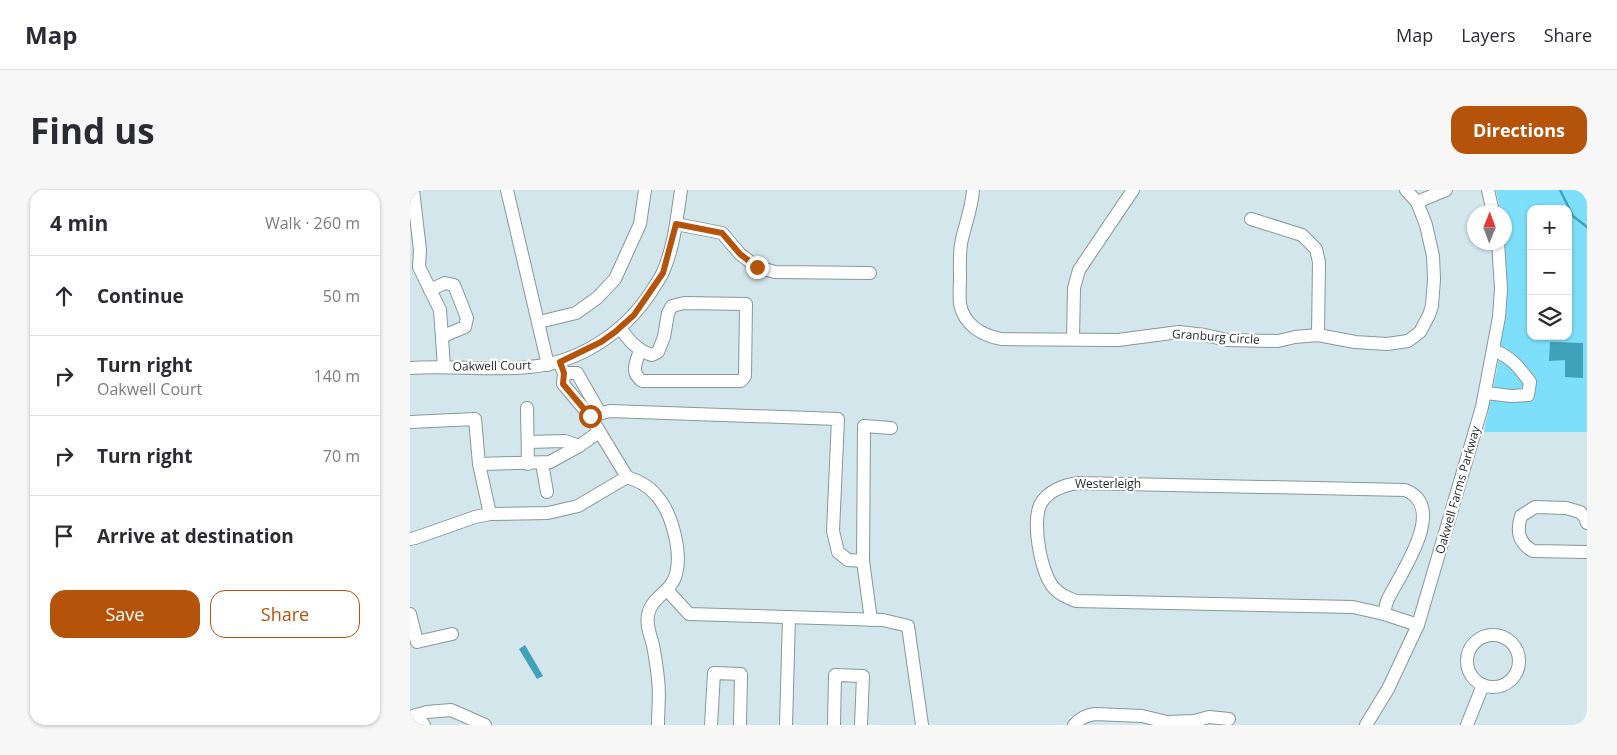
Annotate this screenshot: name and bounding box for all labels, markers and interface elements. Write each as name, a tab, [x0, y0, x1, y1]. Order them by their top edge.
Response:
text: Map	[25, 18, 77, 51]
text: Map	[1396, 23, 1433, 47]
text: Layers	[1461, 23, 1516, 47]
text: Share	[1544, 23, 1592, 47]
button: Directions	[1451, 106, 1587, 154]
text: Find us	[30, 107, 155, 154]
north arrow	[1467, 205, 1512, 250]
map controls	[1527, 205, 1572, 340]
button: +	[1527, 205, 1572, 250]
text: 4 min	[50, 209, 108, 237]
text: Walk · 260 m	[265, 212, 360, 234]
button: −	[1527, 250, 1572, 295]
route end	[746, 256, 769, 279]
icon: ahead	[50, 282, 78, 310]
text: Continue	[97, 283, 184, 309]
text: 50 m	[323, 285, 360, 307]
button: layers	[1527, 295, 1572, 340]
street label: Granburg Circle	[1172, 325, 1261, 348]
text: Turn right	[97, 352, 192, 378]
street label: Oakwell Court	[452, 356, 532, 375]
icon: right	[50, 362, 78, 390]
text: 140 m	[314, 365, 360, 387]
text: Oakwell Court	[97, 378, 202, 400]
route start	[579, 405, 602, 428]
street label: Oakwell Farms Parkway	[1431, 423, 1484, 556]
icon: right	[50, 442, 78, 470]
text: Turn right	[97, 443, 192, 469]
text: 70 m	[323, 445, 360, 467]
street label: Westerleigh	[1075, 475, 1141, 492]
icon: arrive	[50, 522, 78, 550]
text: Arrive at destination	[97, 523, 294, 549]
button: Save	[50, 590, 200, 638]
button: Share	[210, 590, 360, 638]

